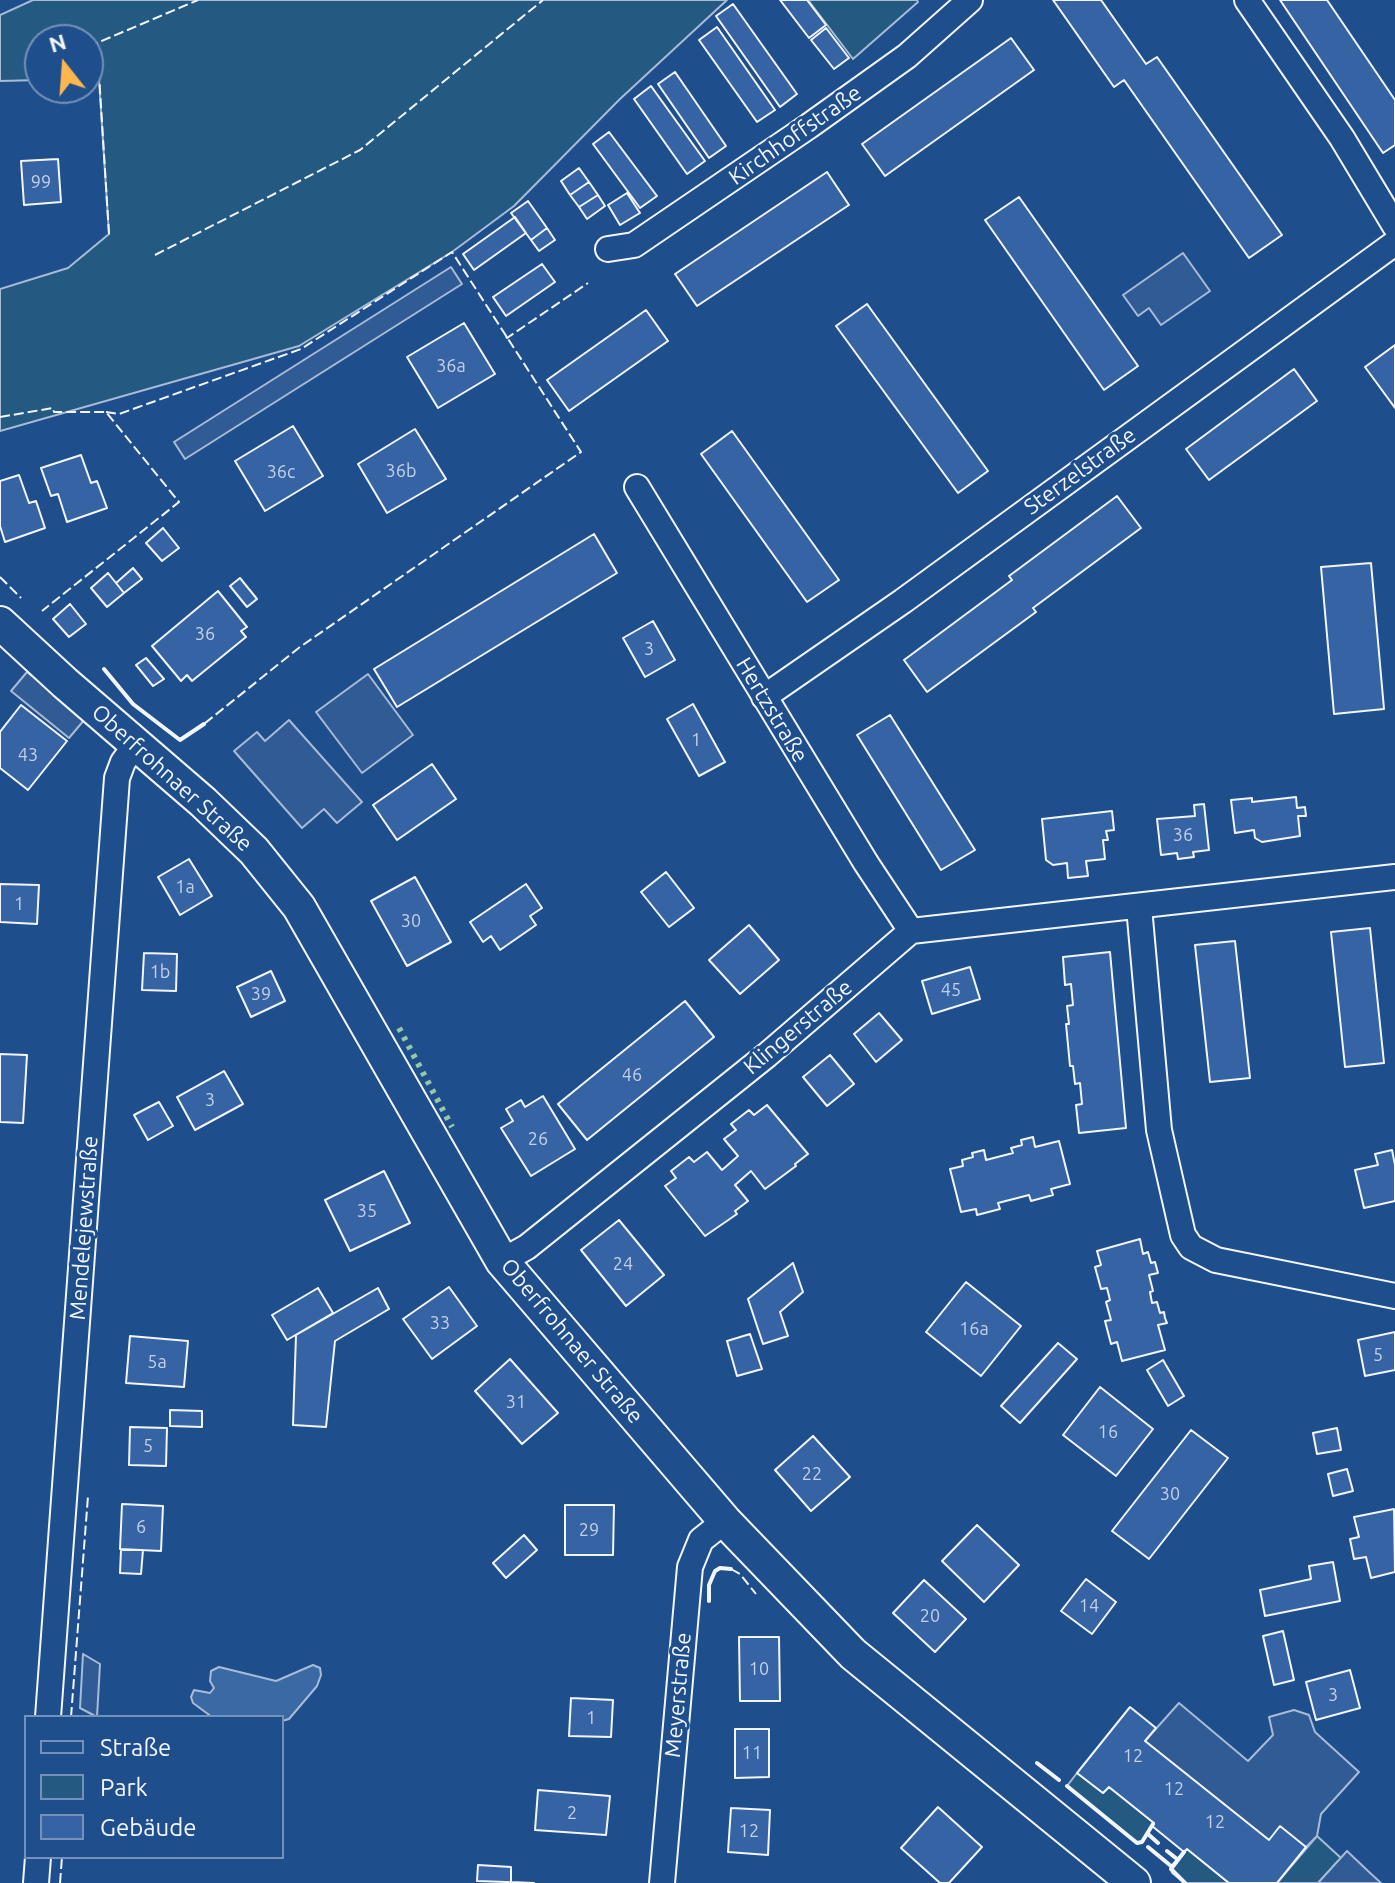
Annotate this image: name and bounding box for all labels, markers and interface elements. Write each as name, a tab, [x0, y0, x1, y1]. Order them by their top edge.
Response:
north arrow	[24, 24, 104, 104]
text: N	[46, 28, 69, 57]
street label: Kirchhoffstraße	[724, 80, 866, 190]
house number: 99	[31, 171, 51, 193]
house number: 36a	[436, 355, 466, 377]
street label: Sterzelstraße	[1019, 422, 1141, 520]
house number: 36b	[386, 460, 416, 482]
house number: 36c	[267, 461, 295, 483]
house number: 36	[195, 623, 215, 645]
house number: 3	[644, 638, 654, 660]
street label: Hertzstraße	[730, 653, 814, 767]
street label: Oberfrohnaer Straße	[86, 699, 258, 857]
house number: 1	[691, 729, 701, 751]
house number: 43	[18, 744, 38, 766]
house number: 36	[1173, 824, 1193, 846]
house number: 1a	[175, 876, 195, 898]
house number: 1	[14, 893, 24, 915]
house number: 30	[401, 910, 421, 932]
house number: 1b	[150, 961, 170, 983]
street label: Klingerstraße	[738, 974, 858, 1080]
house number: 45	[941, 979, 961, 1001]
house number: 39	[251, 983, 271, 1005]
house number: 46	[622, 1064, 642, 1086]
house number: 3	[205, 1089, 215, 1111]
house number: 26	[528, 1128, 548, 1150]
street label: Mendelejewstraße	[64, 1135, 104, 1321]
house number: 35	[357, 1200, 377, 1222]
street label: Oberfrohnaer Straße	[495, 1253, 649, 1429]
house number: 24	[613, 1253, 633, 1275]
house number: 33	[430, 1312, 450, 1334]
house number: 16a	[959, 1318, 989, 1340]
house number: 5	[1373, 1344, 1383, 1366]
house number: 5a	[147, 1351, 167, 1373]
house number: 31	[506, 1391, 526, 1413]
house number: 16	[1098, 1421, 1118, 1443]
house number: 5	[143, 1435, 153, 1457]
house number: 22	[802, 1463, 822, 1485]
house number: 30	[1160, 1483, 1180, 1505]
house number: 6	[136, 1516, 146, 1538]
house number: 29	[579, 1519, 599, 1541]
house number: 14	[1079, 1595, 1099, 1617]
house number: 20	[920, 1605, 940, 1627]
street label: Meyerstraße	[659, 1631, 697, 1759]
house number: 10	[749, 1658, 769, 1680]
house number: 3	[1328, 1684, 1338, 1706]
house number: 1	[586, 1707, 596, 1729]
legend	[24, 1715, 284, 1859]
text: Straße	[100, 1734, 171, 1761]
house number: 11	[742, 1742, 762, 1764]
house number: 12	[1123, 1745, 1143, 1767]
text: Park	[100, 1774, 148, 1801]
house number: 12	[1164, 1778, 1184, 1800]
house number: 2	[567, 1802, 577, 1824]
house number: 12	[1205, 1811, 1225, 1833]
text: Gebäude	[100, 1814, 197, 1841]
house number: 12	[739, 1820, 759, 1842]

